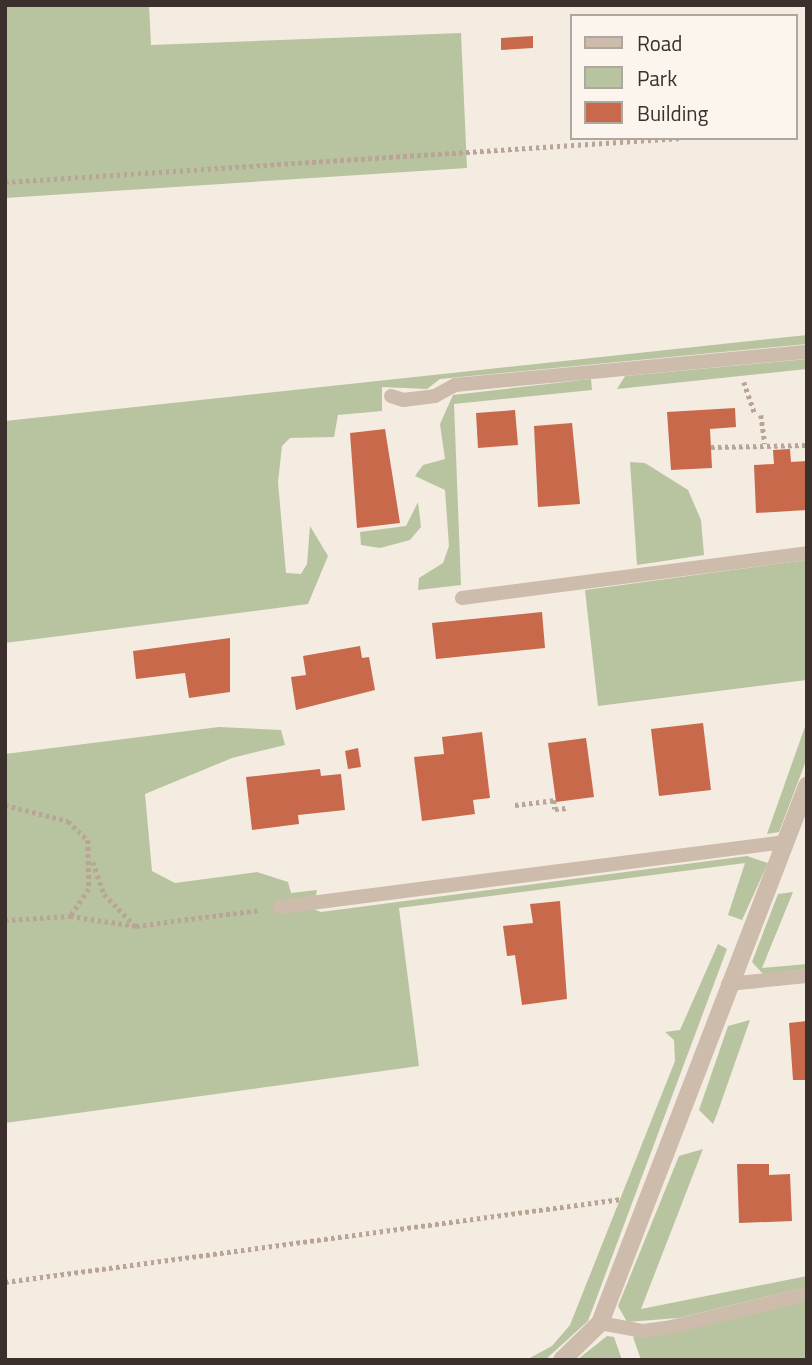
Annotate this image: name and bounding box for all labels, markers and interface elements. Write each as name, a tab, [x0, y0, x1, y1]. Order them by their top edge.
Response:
legend	[570, 14, 798, 140]
text: Road	[637, 27, 682, 59]
text: Park	[637, 62, 677, 94]
text: Building	[637, 97, 708, 129]

